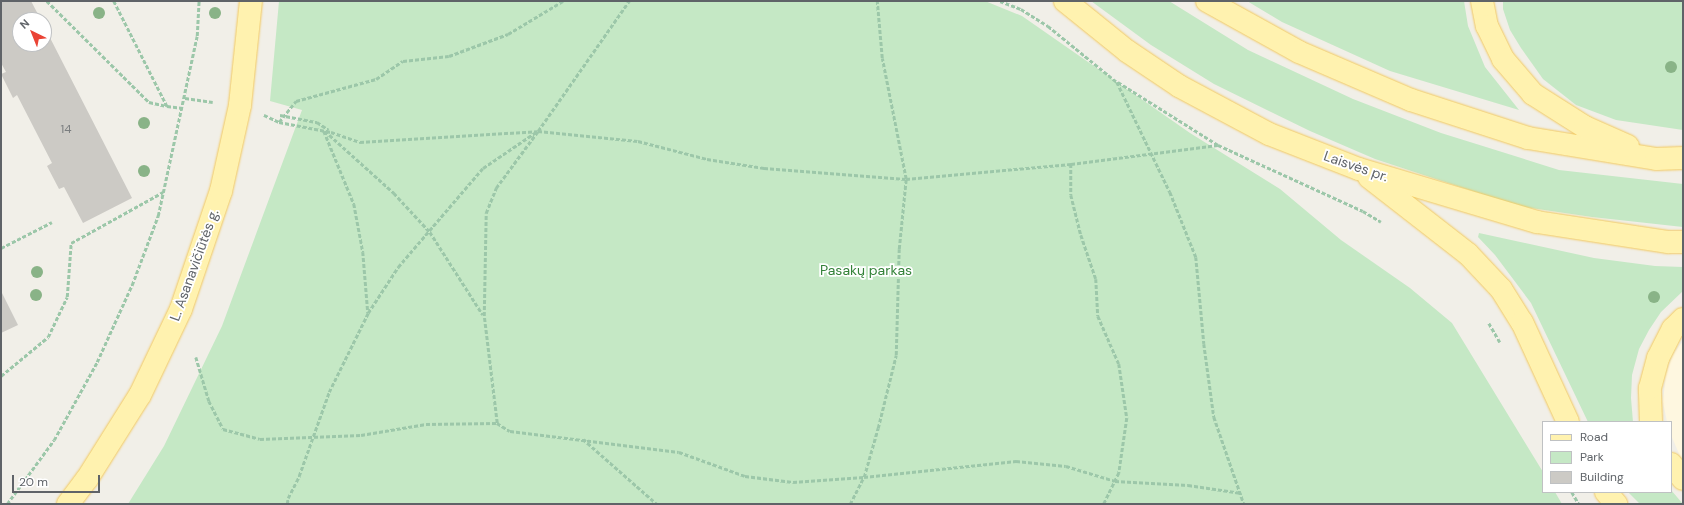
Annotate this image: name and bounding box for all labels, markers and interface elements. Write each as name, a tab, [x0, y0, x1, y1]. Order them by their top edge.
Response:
north arrow	[12, 12, 52, 52]
text: N	[17, 16, 32, 32]
house number: 14	[60, 123, 72, 137]
street label: Laisvės pr.	[1322, 147, 1390, 185]
street label: L. Asanavičiūtės g.	[166, 207, 222, 323]
park label: Pasakų parkas	[820, 262, 912, 278]
legend	[1542, 421, 1672, 493]
text: Road	[1580, 429, 1608, 445]
text: Park	[1580, 449, 1604, 465]
scale bar	[14, 467, 102, 493]
text: Building	[1580, 469, 1624, 485]
text: 20 m	[19, 474, 48, 490]

